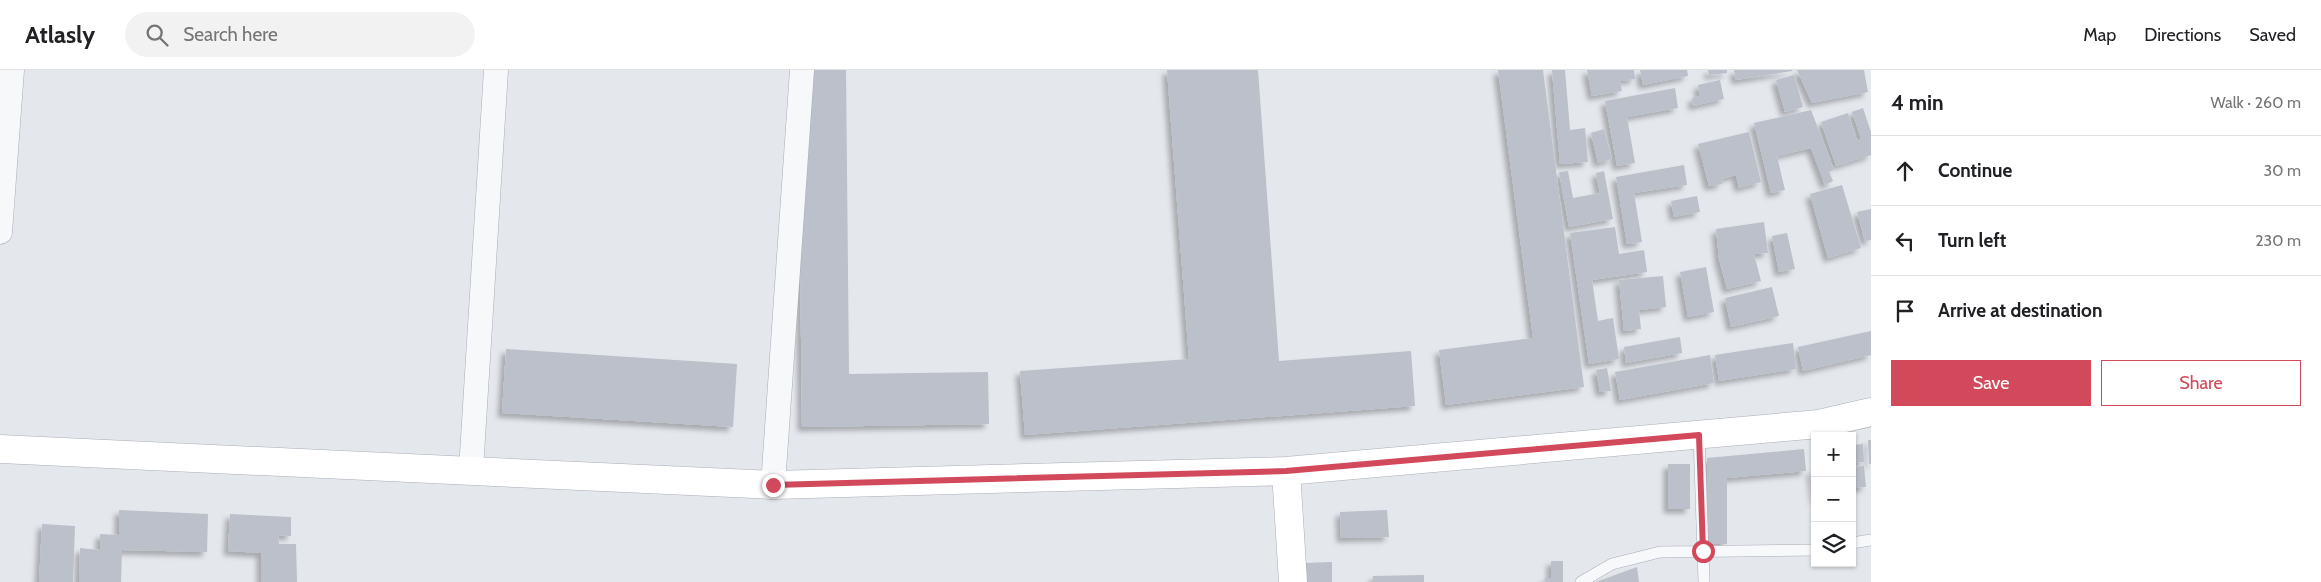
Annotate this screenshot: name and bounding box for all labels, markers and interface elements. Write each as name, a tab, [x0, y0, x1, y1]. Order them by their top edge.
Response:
search box	[125, 12, 475, 57]
text: Atlasly	[25, 20, 95, 49]
icon: search	[143, 21, 171, 49]
text: Search here	[183, 23, 278, 46]
text: Map	[2083, 24, 2116, 46]
text: Directions	[2144, 24, 2221, 46]
text: Saved	[2249, 24, 2296, 46]
text: 4 min	[1891, 90, 1944, 115]
text: Walk · 260 m	[2211, 93, 2301, 112]
icon: ahead	[1891, 157, 1919, 185]
text: Continue	[1938, 159, 2012, 182]
text: 30 m	[2264, 161, 2301, 180]
icon: left	[1891, 227, 1919, 255]
text: Turn left	[1938, 229, 2006, 252]
text: 230 m	[2255, 231, 2301, 250]
icon: arrive	[1891, 297, 1919, 325]
text: Arrive at destination	[1938, 299, 2102, 322]
button: Save	[1891, 360, 2091, 406]
button: Share	[2101, 360, 2301, 406]
map controls	[1811, 432, 1856, 567]
button: +	[1811, 432, 1856, 477]
route end	[762, 474, 785, 497]
button: −	[1811, 477, 1856, 522]
button: layers	[1811, 522, 1856, 567]
route start	[1692, 540, 1715, 563]

